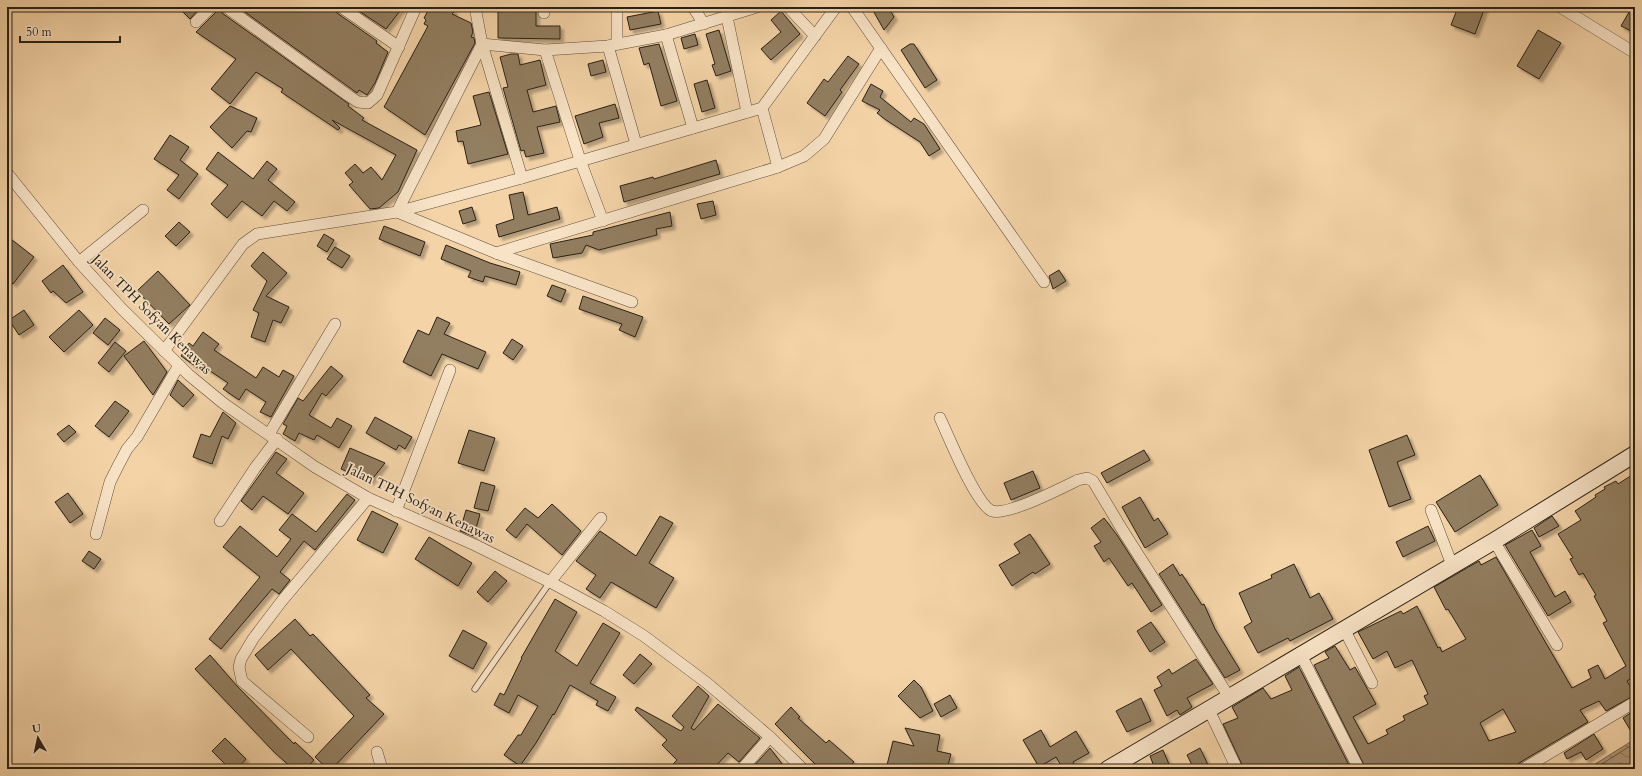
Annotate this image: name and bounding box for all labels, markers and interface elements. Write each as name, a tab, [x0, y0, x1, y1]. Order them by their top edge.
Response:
scale bar	[20, 18, 120, 44]
text: 50 m	[26, 24, 53, 40]
street label: Jalan TPH Sofyan Kenawas	[86, 249, 216, 379]
street label: Jalan TPH Sofyan Kenawas	[342, 458, 498, 548]
north arrow	[18, 718, 58, 758]
text: U	[31, 721, 42, 737]

